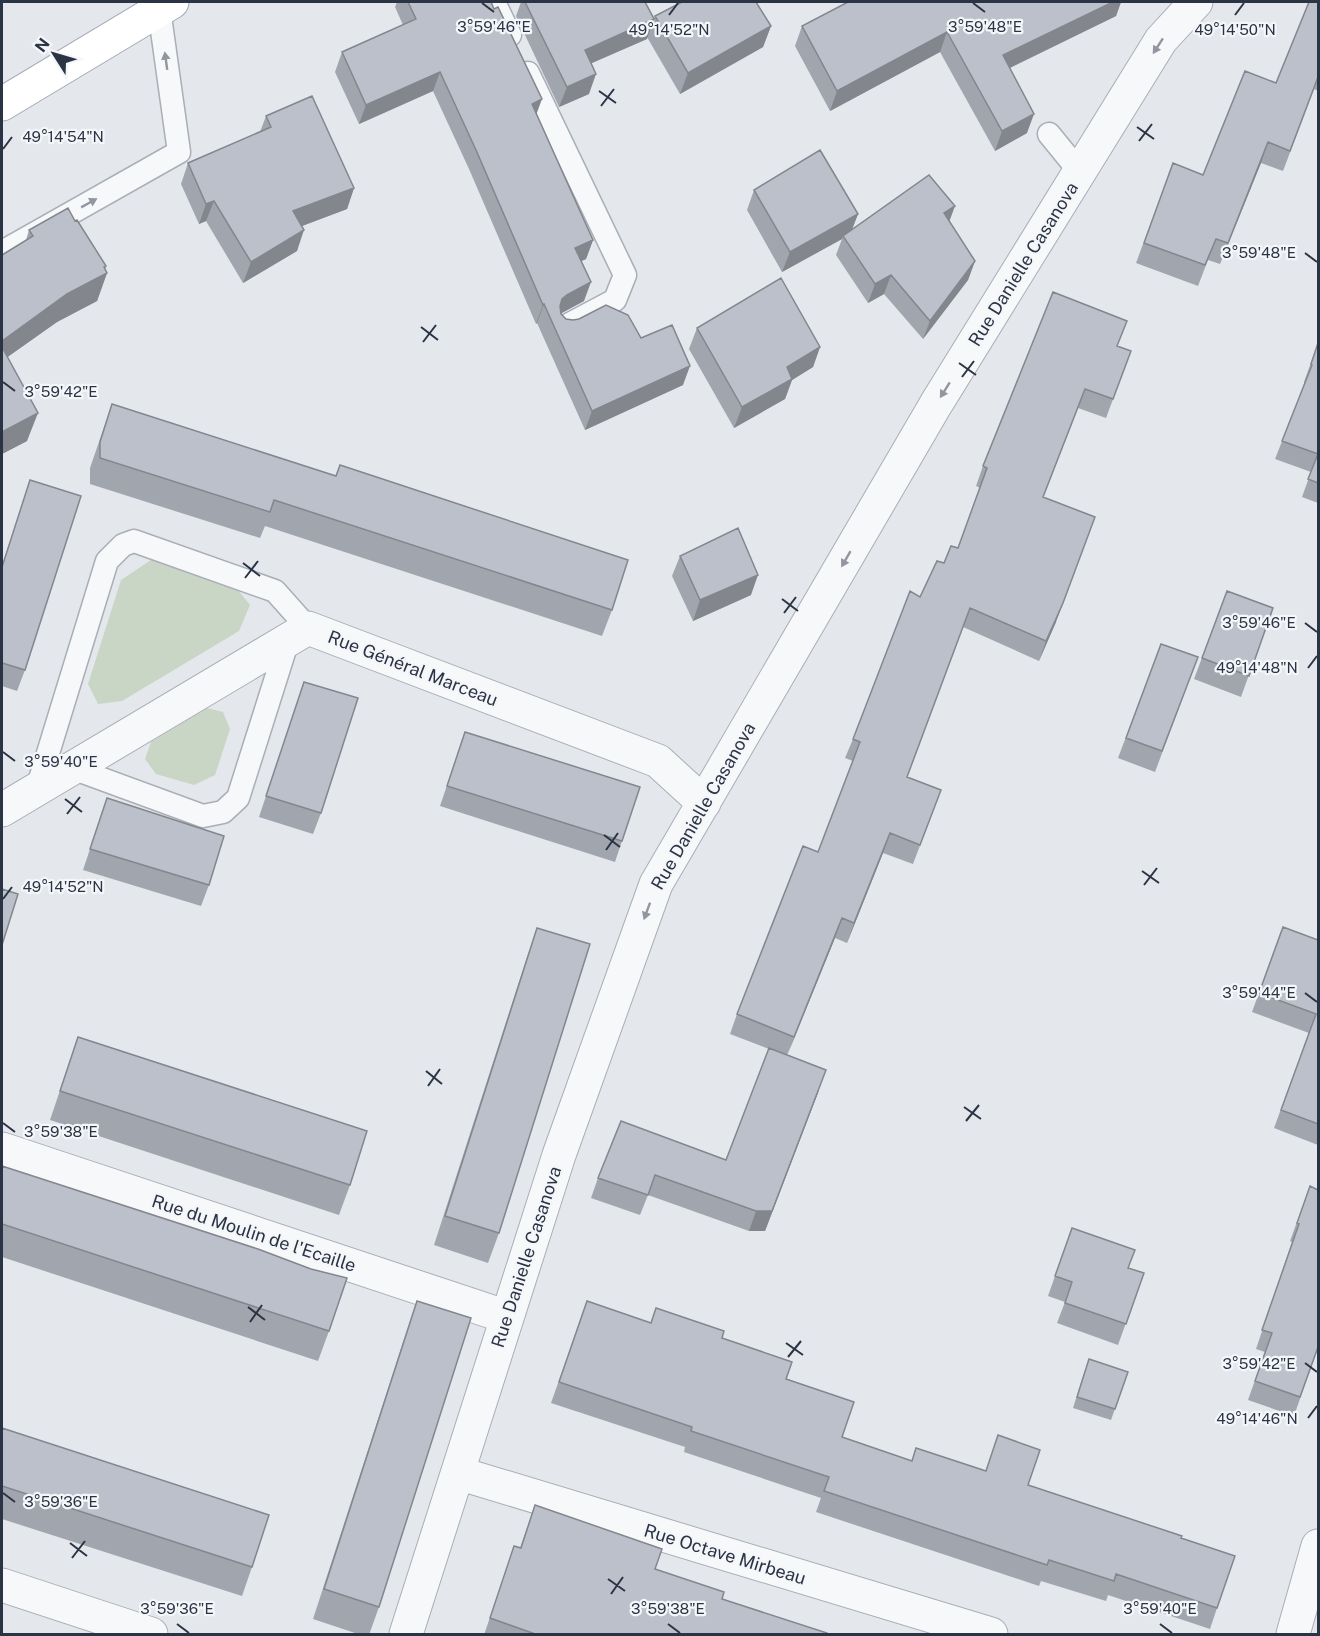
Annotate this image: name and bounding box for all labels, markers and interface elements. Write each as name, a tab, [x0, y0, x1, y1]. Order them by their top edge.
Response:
text: 3°59'46"E	[457, 18, 531, 35]
text: 3°59'48"E	[948, 18, 1022, 35]
text: 49°14'52"N	[628, 21, 710, 38]
text: 49°14'50"N	[1194, 21, 1276, 38]
north arrow	[24, 24, 84, 84]
text: N	[31, 35, 54, 56]
one-way arrow	[1153, 38, 1164, 54]
one-way arrow	[162, 52, 171, 71]
text: 49°14'54"N	[22, 128, 104, 145]
street label: Rue Danielle Casanova	[964, 178, 1082, 350]
one-way arrow	[81, 198, 98, 208]
text: 3°59'48"E	[1222, 244, 1296, 261]
one-way arrow	[939, 382, 950, 398]
text: 3°59'42"E	[24, 383, 98, 400]
one-way arrow	[841, 551, 852, 567]
text: 3°59'46"E	[1222, 614, 1296, 631]
street label: Rue Général Marceau	[325, 626, 501, 710]
text: 49°14'48"N	[1216, 659, 1298, 676]
street label: Rue Danielle Casanova	[647, 719, 759, 893]
text: 3°59'40"E	[24, 753, 98, 770]
text: 49°14'52"N	[22, 878, 104, 895]
one-way arrow	[641, 902, 651, 920]
text: 3°59'44"E	[1222, 984, 1296, 1001]
text: 3°59'38"E	[24, 1123, 98, 1140]
street label: Rue Danielle Casanova	[487, 1164, 565, 1350]
street label: Rue du Moulin de l'Ecaille	[149, 1190, 359, 1276]
text: 3°59'42"E	[1222, 1355, 1296, 1372]
text: 49°14'46"N	[1216, 1410, 1298, 1427]
text: 3°59'36"E	[24, 1493, 98, 1510]
street label: Rue Octave Mirbeau	[642, 1519, 808, 1589]
text: 3°59'36"E	[140, 1600, 214, 1617]
text: 3°59'38"E	[631, 1600, 705, 1617]
text: 3°59'40"E	[1123, 1600, 1197, 1617]

